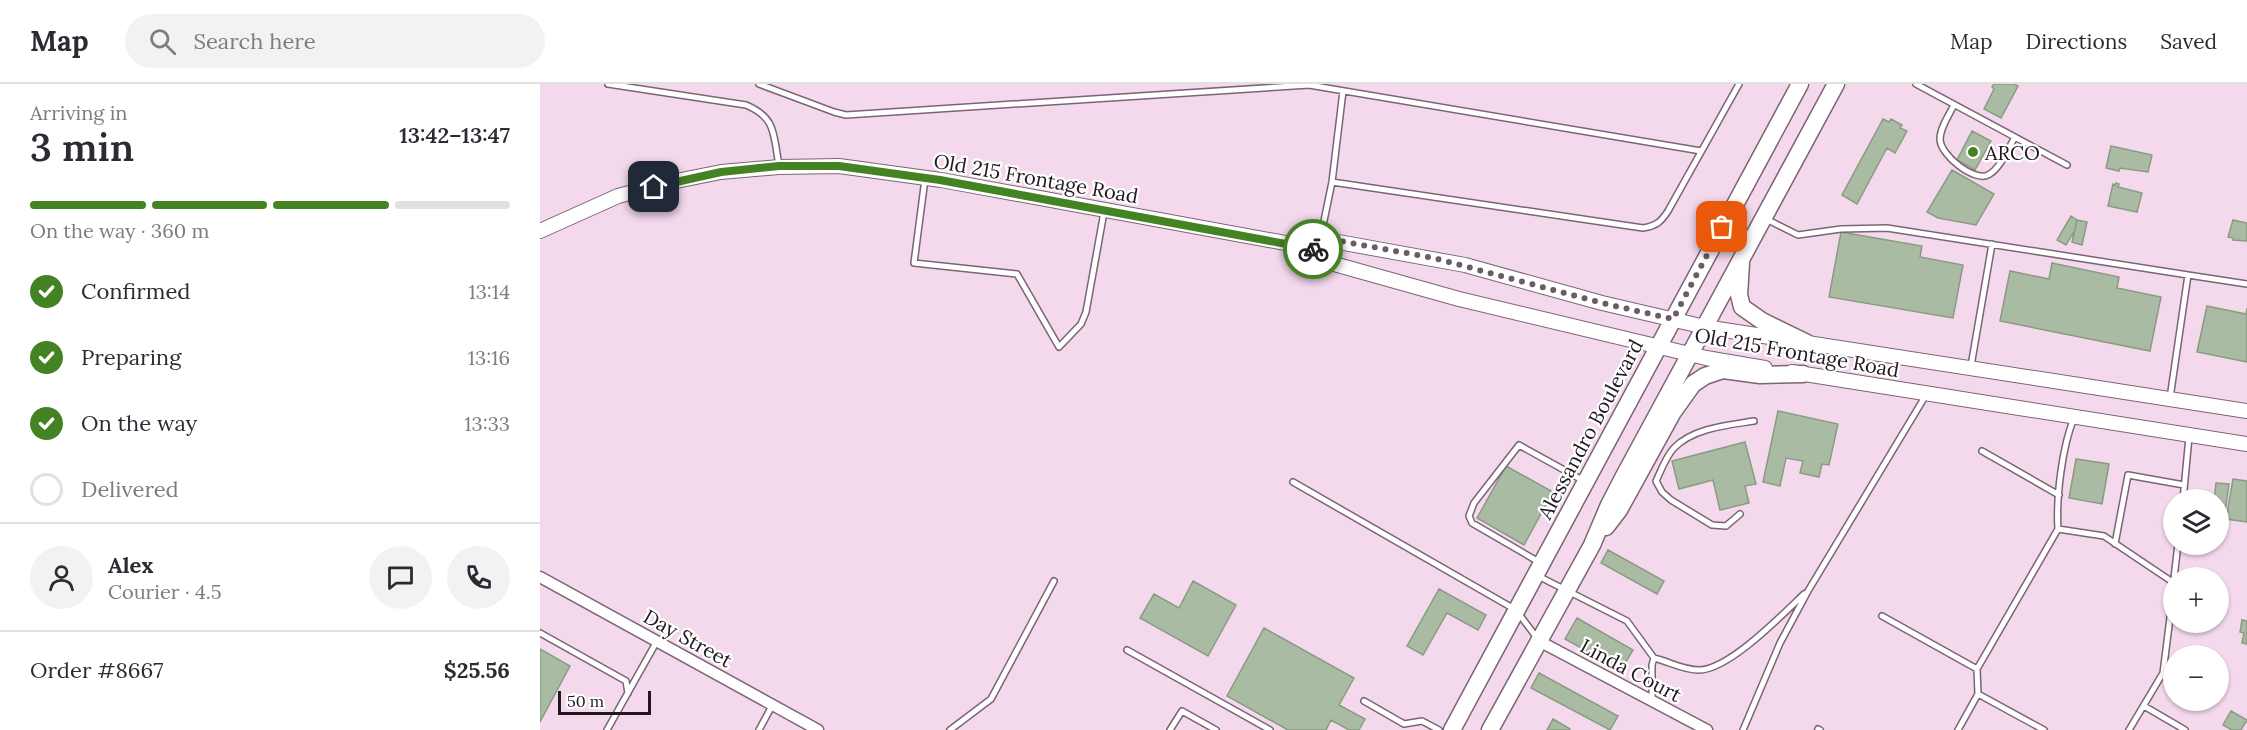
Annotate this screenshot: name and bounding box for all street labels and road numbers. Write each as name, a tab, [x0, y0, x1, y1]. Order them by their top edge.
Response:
street label: Old 215 Frontage Road	[932, 148, 1140, 208]
street label: Old 215 Frontage Road	[1693, 322, 1901, 382]
street label: Alessandro Boulevard	[1532, 335, 1648, 524]
street label: Day Street	[639, 603, 737, 673]
street label: Linda Court	[1576, 633, 1686, 707]

